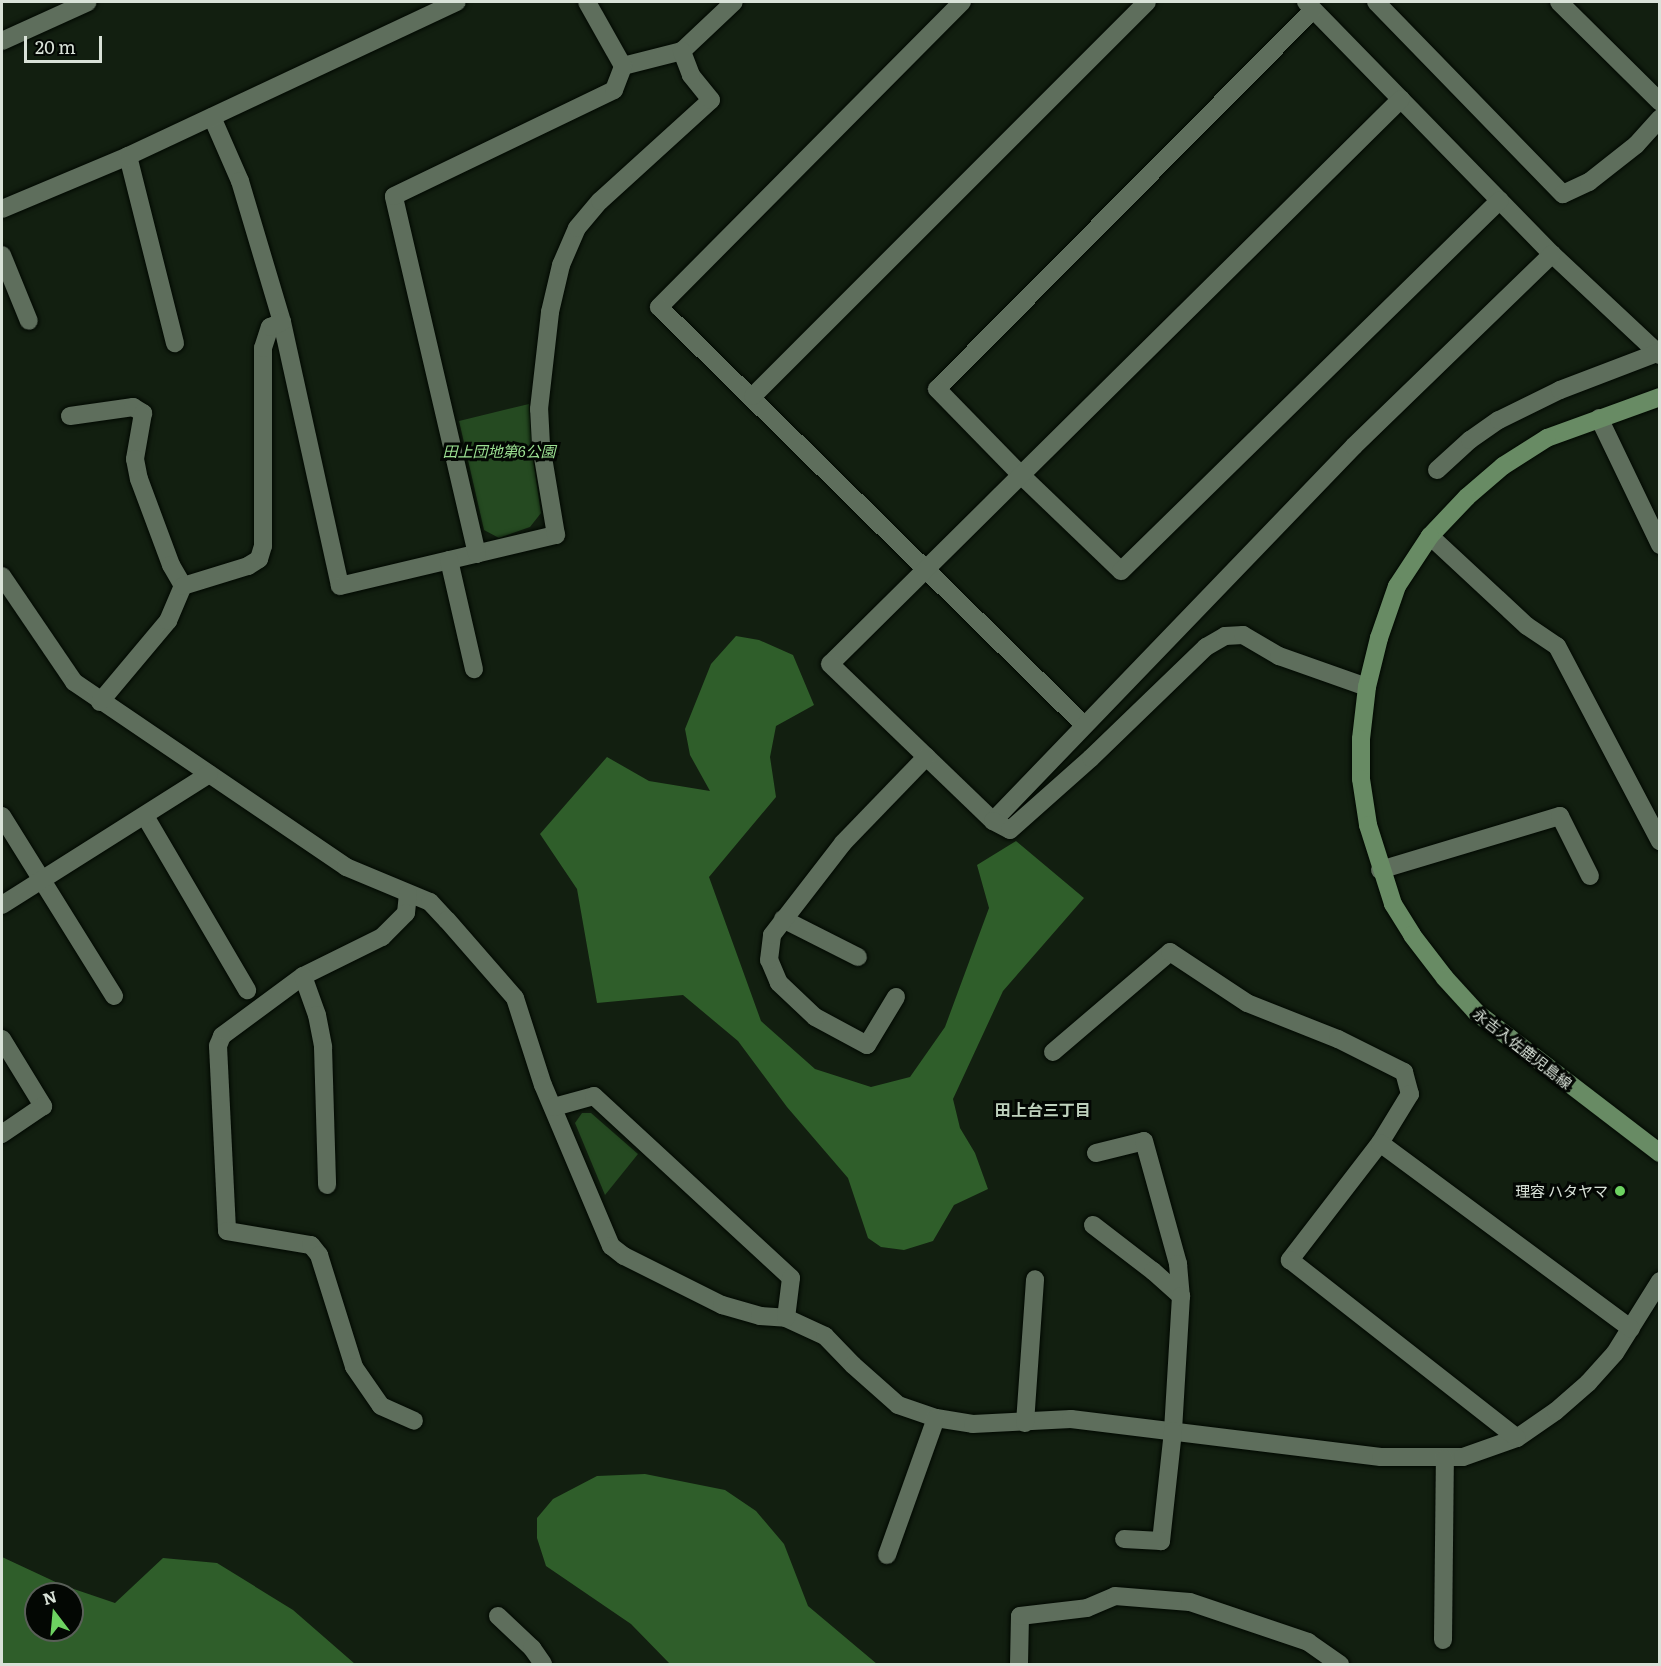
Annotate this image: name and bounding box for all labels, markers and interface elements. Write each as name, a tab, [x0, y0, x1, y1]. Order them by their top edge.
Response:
scale bar	[27, 24, 105, 62]
text: 20 m	[35, 33, 76, 60]
park label: 田上団地第6公園	[442, 442, 556, 460]
street label: 永吉入佐鹿児島線	[1470, 1004, 1576, 1092]
district label: 田上台三丁目	[995, 1099, 1091, 1119]
place label: 理容 ハタヤマ	[1515, 1182, 1608, 1200]
marker: 理容 ハタヤマ	[1613, 1184, 1627, 1198]
north arrow	[24, 1582, 84, 1642]
text: N	[40, 1583, 59, 1610]

